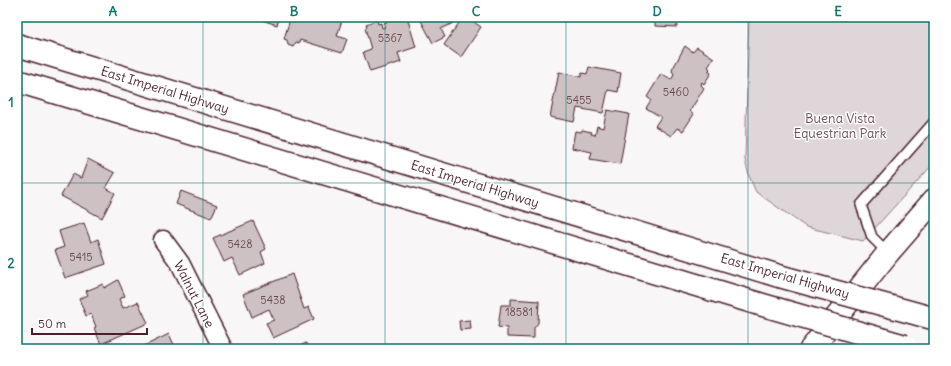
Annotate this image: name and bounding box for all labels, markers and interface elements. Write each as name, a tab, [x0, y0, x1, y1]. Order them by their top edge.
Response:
text: A	[109, 3, 118, 20]
text: B	[290, 3, 299, 20]
text: C	[472, 3, 481, 20]
text: D	[652, 3, 662, 20]
text: E	[834, 3, 842, 20]
house number: 5367	[378, 31, 403, 45]
street label: East Imperial Highway	[99, 62, 231, 118]
house number: 5460	[663, 85, 689, 99]
house number: 5455	[566, 93, 592, 107]
text: 1	[8, 94, 14, 111]
park label: Buena Vista Equestrian Park	[794, 110, 887, 142]
street label: East Imperial Highway	[409, 156, 541, 212]
house number: 5428	[227, 237, 253, 251]
street label: East Imperial Highway	[719, 249, 851, 303]
house number: 5415	[69, 250, 93, 264]
text: 2	[7, 255, 15, 272]
street label: Walnut Lane	[170, 258, 218, 330]
house number: 5438	[260, 293, 286, 307]
house number: 18581	[505, 305, 533, 319]
scale bar	[32, 310, 147, 336]
text: 50 m	[38, 316, 67, 331]

